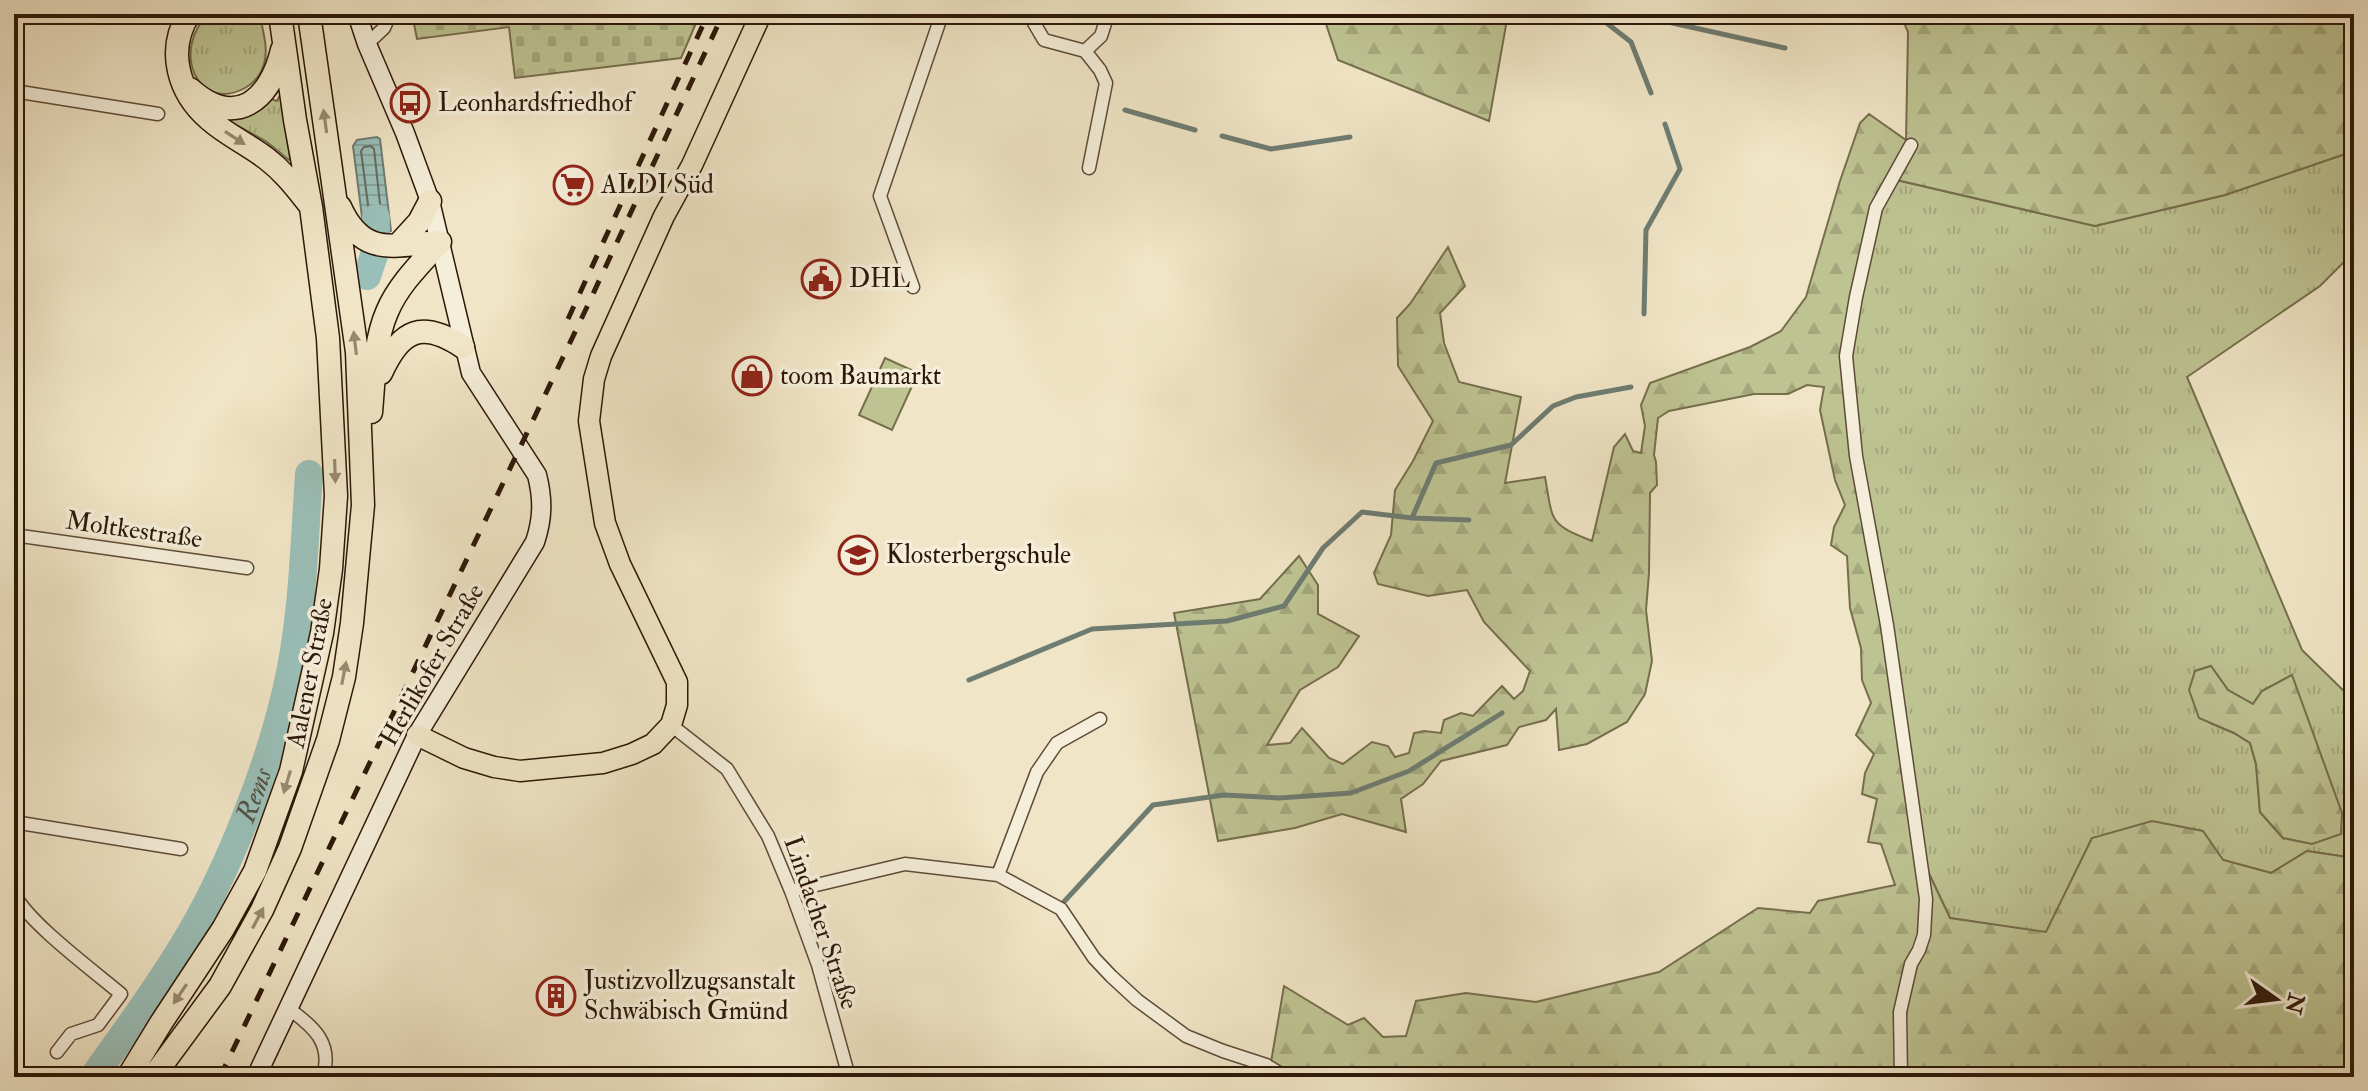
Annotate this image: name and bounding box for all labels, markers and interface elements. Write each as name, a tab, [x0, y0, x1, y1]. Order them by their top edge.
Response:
bus stop icon: Leonhardsfriedhof	[389, 82, 431, 124]
place label: Leonhardsfriedhof	[438, 87, 636, 119]
one-way arrow	[318, 108, 331, 133]
one-way arrow	[225, 130, 246, 145]
supermarket icon: ALDI Süd	[552, 164, 594, 206]
place label: ALDI Süd	[600, 169, 714, 201]
public building icon: DHL	[800, 258, 842, 300]
place label: DHL	[849, 263, 910, 295]
one-way arrow	[349, 331, 362, 356]
shop icon: toom Baumarkt	[731, 355, 773, 397]
place label: toom Baumarkt	[780, 360, 941, 392]
one-way arrow	[328, 459, 341, 484]
street label: Moltkestraße	[64, 505, 204, 555]
school or university icon: Klosterbergschule	[837, 534, 879, 576]
place label: Klosterbergschule	[886, 539, 1071, 571]
street label: Herlikofer Straße	[373, 578, 491, 752]
street label: Aalener Straße	[280, 595, 340, 752]
one-way arrow	[338, 661, 350, 686]
water label: Rems	[228, 762, 280, 828]
one-way arrow	[280, 770, 293, 794]
street label: Lindacher Straße	[776, 832, 866, 1014]
one-way arrow	[251, 906, 264, 929]
north arrow	[2236, 959, 2316, 1039]
place label: Justizvollzugsanstalt Schwäbisch Gmünd	[583, 965, 796, 1027]
building icon: Justizvollzugsanstalt Schwäbisch Gmünd	[535, 975, 577, 1017]
one-way arrow	[173, 983, 188, 1004]
text: N	[2278, 990, 2311, 1017]

